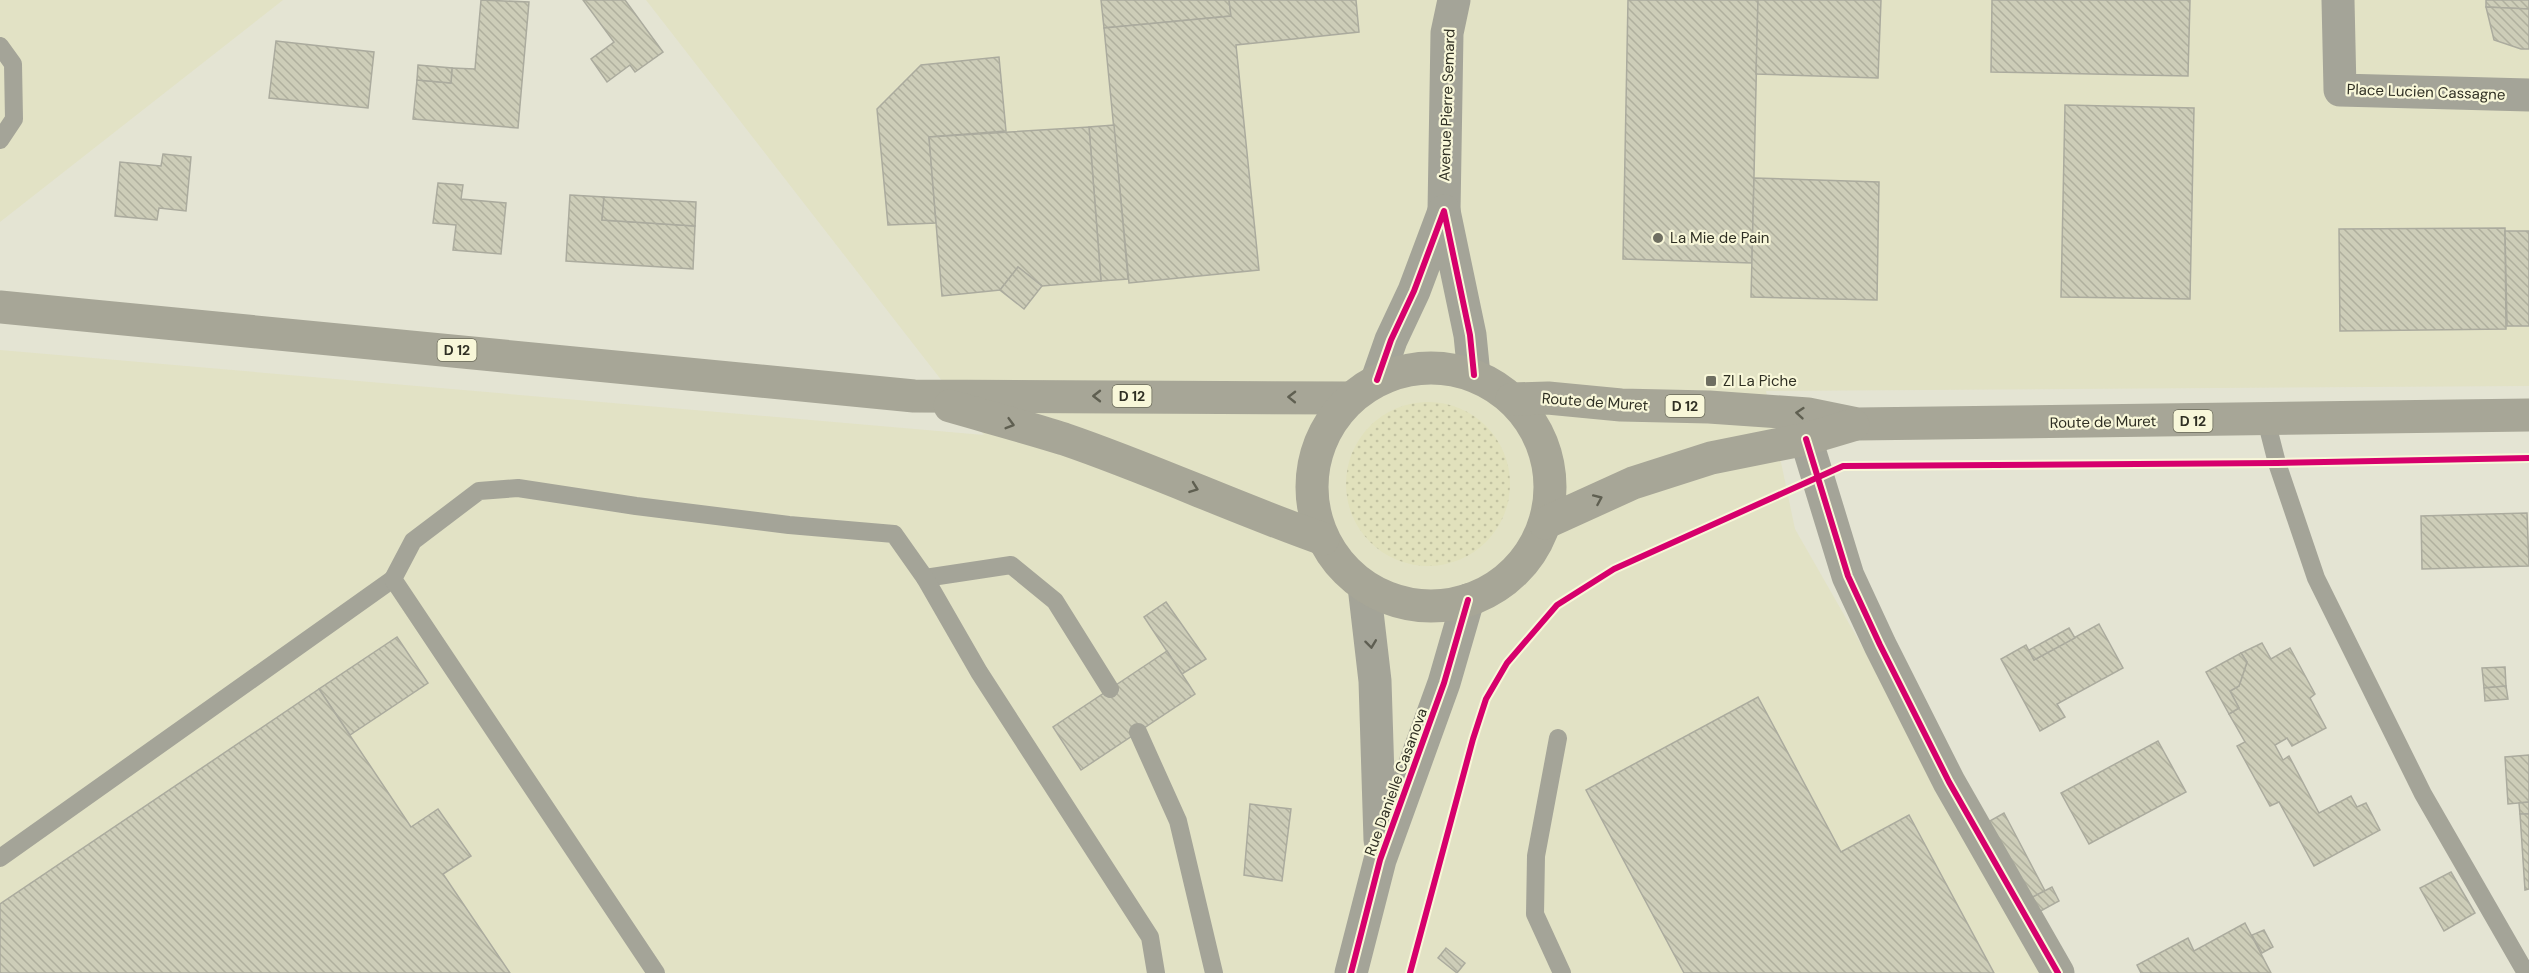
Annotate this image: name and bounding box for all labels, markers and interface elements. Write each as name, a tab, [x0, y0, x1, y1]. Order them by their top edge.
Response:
street label: Avenue Pierre Semard	[1434, 28, 1460, 182]
street label: Place Lucien Cassagne	[2346, 79, 2506, 105]
place label: La Mie de Pain	[1670, 228, 1769, 248]
marker: La Mie de Pain	[1651, 231, 1665, 245]
road number: D 12	[438, 339, 476, 361]
place label: ZI La Piche	[1723, 371, 1797, 391]
marker: ZI La Piche	[1704, 374, 1718, 388]
road number: D 12	[1112, 385, 1152, 407]
street label: Route de Muret	[1541, 388, 1649, 416]
one-way arrow	[1092, 390, 1101, 402]
one-way arrow	[1287, 391, 1296, 403]
road number: D 12	[1666, 395, 1704, 417]
one-way arrow	[1795, 407, 1804, 420]
road number: D 12	[2174, 410, 2212, 432]
street label: Route de Muret	[2049, 411, 2157, 433]
one-way arrow	[1004, 417, 1015, 429]
one-way arrow	[1188, 481, 1199, 493]
one-way arrow	[1592, 494, 1603, 506]
one-way arrow	[1364, 640, 1376, 649]
street label: Rue Danielle Casanova	[1360, 705, 1432, 859]

